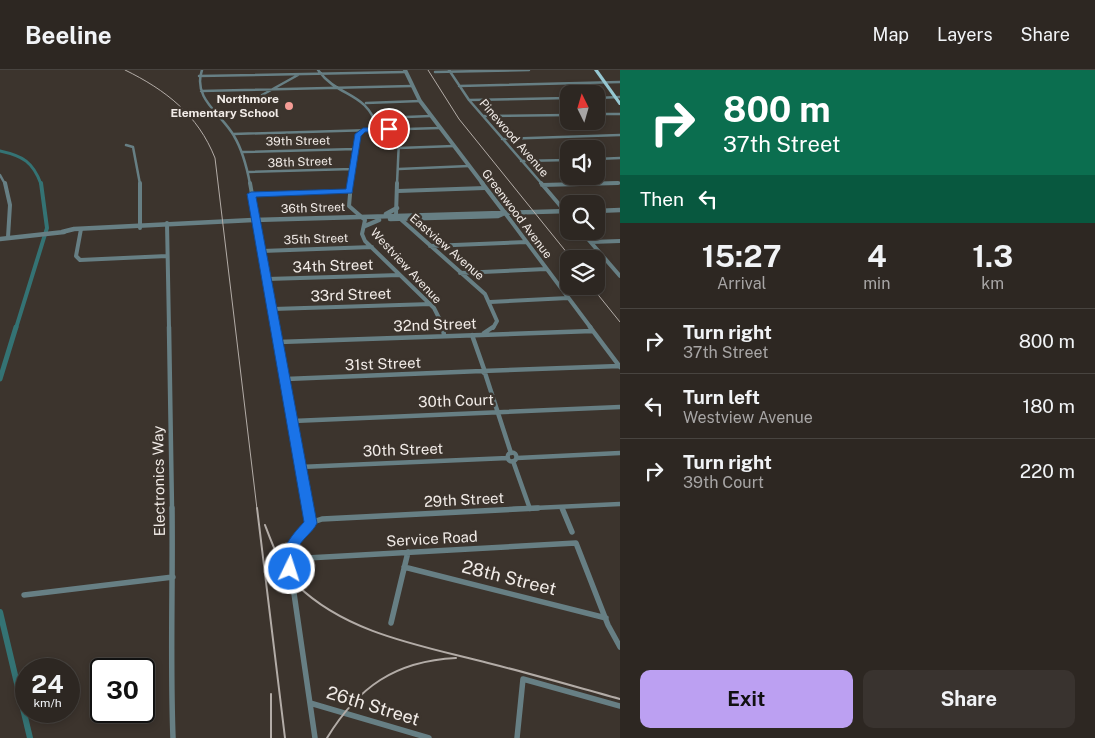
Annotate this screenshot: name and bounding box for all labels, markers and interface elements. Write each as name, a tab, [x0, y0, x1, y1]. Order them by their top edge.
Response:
text: Beeline	[25, 21, 112, 49]
text: Map	[873, 24, 909, 45]
text: Layers	[937, 24, 993, 45]
text: Share	[1021, 24, 1070, 45]
north arrow	[560, 85, 605, 130]
map controls	[560, 85, 605, 295]
text: 800 m	[723, 89, 831, 130]
icon: right	[640, 90, 705, 155]
place label: Northmore Elementary School	[171, 92, 279, 120]
street label: Pinewood Avenue	[476, 96, 552, 180]
marker: Northmore Elementary School	[283, 100, 295, 112]
pin	[368, 108, 410, 150]
icon: arrive	[375, 115, 403, 143]
text: 37th Street	[723, 131, 841, 157]
street label: 39th Street	[266, 133, 331, 149]
button: sound	[560, 140, 605, 185]
street label: 38th Street	[267, 154, 333, 170]
street label: Greenwood Avenue	[479, 167, 555, 261]
icon: left	[694, 185, 722, 213]
text: Then	[640, 188, 684, 210]
button: search	[560, 195, 605, 240]
street label: 36th Street	[281, 200, 346, 216]
street label: Eastview Avenue	[407, 211, 487, 283]
street label: Westview Avenue	[368, 226, 444, 307]
street label: 35th Street	[283, 231, 349, 247]
text: 15:27	[702, 238, 781, 274]
text: 4	[867, 238, 887, 274]
text: 1.3	[972, 238, 1013, 274]
button: layers	[560, 250, 605, 295]
street label: 34th Street	[292, 256, 374, 275]
text: Arrival	[717, 274, 766, 293]
text: min	[863, 274, 890, 293]
text: km	[981, 274, 1004, 293]
street label: 33rd Street	[310, 285, 392, 304]
street label: 32nd Street	[393, 315, 477, 334]
text: Turn right	[683, 321, 772, 343]
icon: right	[640, 327, 668, 355]
text: 800 m	[1019, 330, 1075, 352]
text: 37th Street	[683, 343, 768, 362]
street label: 31st Street	[345, 354, 422, 373]
text: Turn left	[683, 386, 760, 408]
street label: 30th Court	[418, 391, 494, 410]
icon: left	[640, 392, 668, 420]
text: 180 m	[1022, 395, 1075, 417]
text: Westview Avenue	[683, 408, 813, 427]
street label: Electronics Way	[149, 426, 168, 536]
street label: 30th Street	[362, 440, 444, 459]
text: Turn right	[683, 451, 772, 473]
icon: right	[640, 457, 668, 485]
text: 220 m	[1020, 460, 1075, 482]
text: 39th Court	[683, 473, 764, 492]
street label: 29th Street	[423, 489, 505, 510]
street label: Service Road	[386, 528, 478, 549]
position arrow	[263, 542, 315, 594]
street label: 28th Street	[460, 556, 559, 599]
speed limit sign: 30	[90, 658, 155, 723]
text: 24	[31, 669, 64, 699]
button: Exit	[640, 670, 853, 728]
button: Share	[863, 670, 1075, 728]
street label: 26th Street	[324, 681, 422, 730]
text: km/h	[33, 696, 62, 710]

